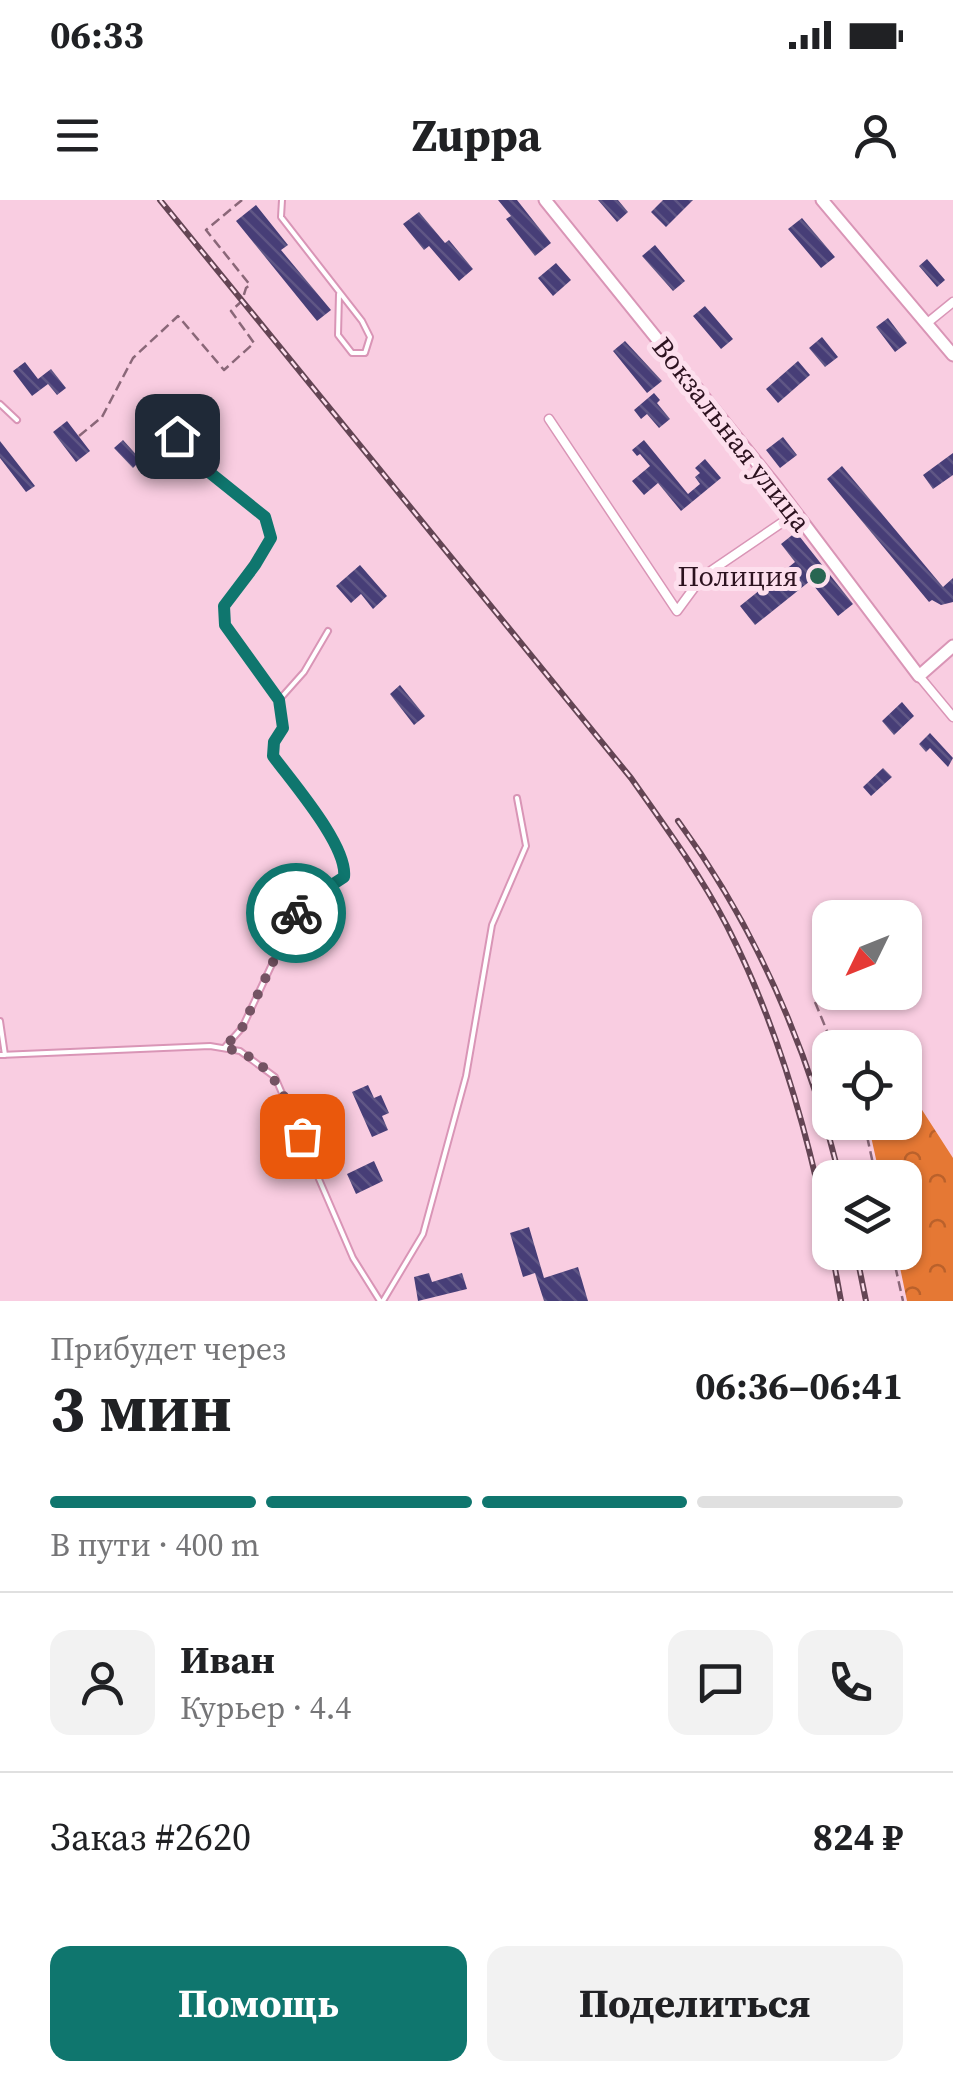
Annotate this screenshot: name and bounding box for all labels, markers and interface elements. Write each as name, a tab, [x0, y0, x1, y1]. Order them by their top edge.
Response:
text: 06:33	[50, 9, 144, 61]
text: Zuppa	[412, 104, 541, 166]
icon: menu	[50, 108, 105, 163]
icon: person	[848, 108, 903, 163]
street label: Вокзальная улица	[644, 329, 820, 540]
pin	[135, 394, 220, 479]
icon: home	[150, 409, 205, 464]
place label: Полиция	[677, 557, 798, 595]
marker: Полиция	[807, 565, 829, 587]
courier	[246, 863, 346, 963]
icon: bike	[269, 886, 324, 941]
north arrow	[812, 900, 922, 1010]
map controls	[812, 900, 922, 1270]
button: locate	[812, 1030, 922, 1140]
pin	[260, 1094, 345, 1179]
icon: bag	[275, 1109, 330, 1164]
button: layers	[812, 1160, 922, 1270]
text: Прибудет через	[50, 1327, 286, 1371]
text: 06:36–06:41	[695, 1360, 903, 1412]
text: 3 мин	[50, 1364, 232, 1453]
text: В пути · 400 m	[50, 1523, 260, 1567]
button: person	[50, 1630, 155, 1735]
button: chat	[668, 1630, 773, 1735]
button: phone	[798, 1630, 903, 1735]
text: Иван	[180, 1634, 275, 1686]
text: Курьер · 4.4	[180, 1686, 351, 1730]
text: Заказ #2620	[50, 1811, 251, 1863]
text: 824 ₽	[812, 1811, 903, 1863]
button: Помощь	[50, 1946, 467, 2061]
button: Поделиться	[487, 1946, 903, 2061]

